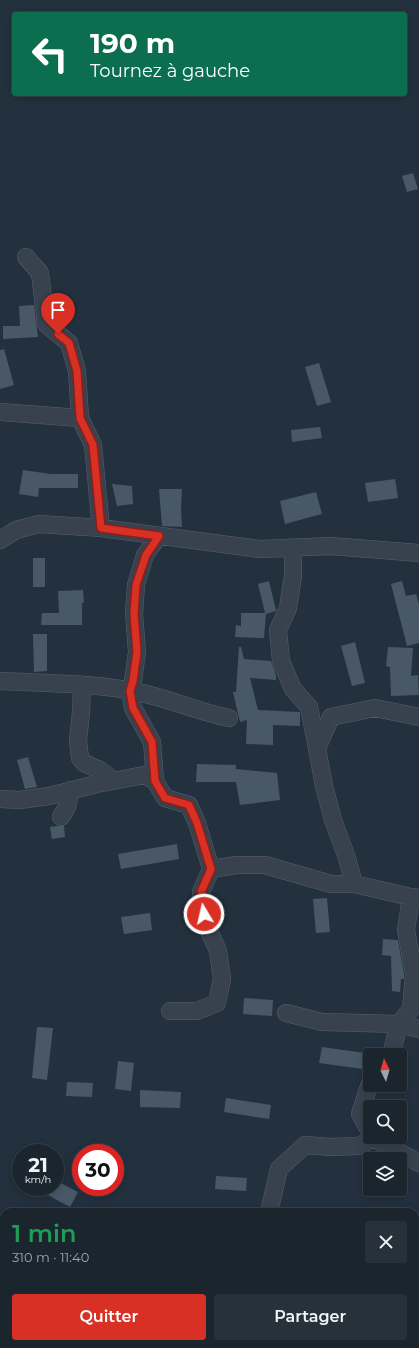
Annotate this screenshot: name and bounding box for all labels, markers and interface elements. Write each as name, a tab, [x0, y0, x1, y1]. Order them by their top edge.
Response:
text: 190 m	[90, 26, 175, 60]
icon: left	[24, 28, 76, 80]
text: Tournez à gauche	[90, 60, 250, 82]
pin	[41, 293, 75, 334]
icon: arrive	[47, 299, 69, 321]
position arrow	[183, 893, 225, 935]
north arrow	[363, 1048, 407, 1092]
map controls	[363, 1048, 407, 1196]
button: search	[363, 1100, 407, 1144]
speed limit sign: 30	[72, 1144, 124, 1196]
button: layers	[363, 1152, 407, 1196]
text: 21	[28, 1153, 48, 1177]
text: km/h	[25, 1173, 51, 1186]
text: 1 min	[12, 1219, 76, 1248]
button: close	[365, 1221, 407, 1263]
text: 310 m · 11:40	[12, 1249, 89, 1265]
button: Quitter	[12, 1294, 206, 1340]
button: Partager	[214, 1294, 407, 1340]

